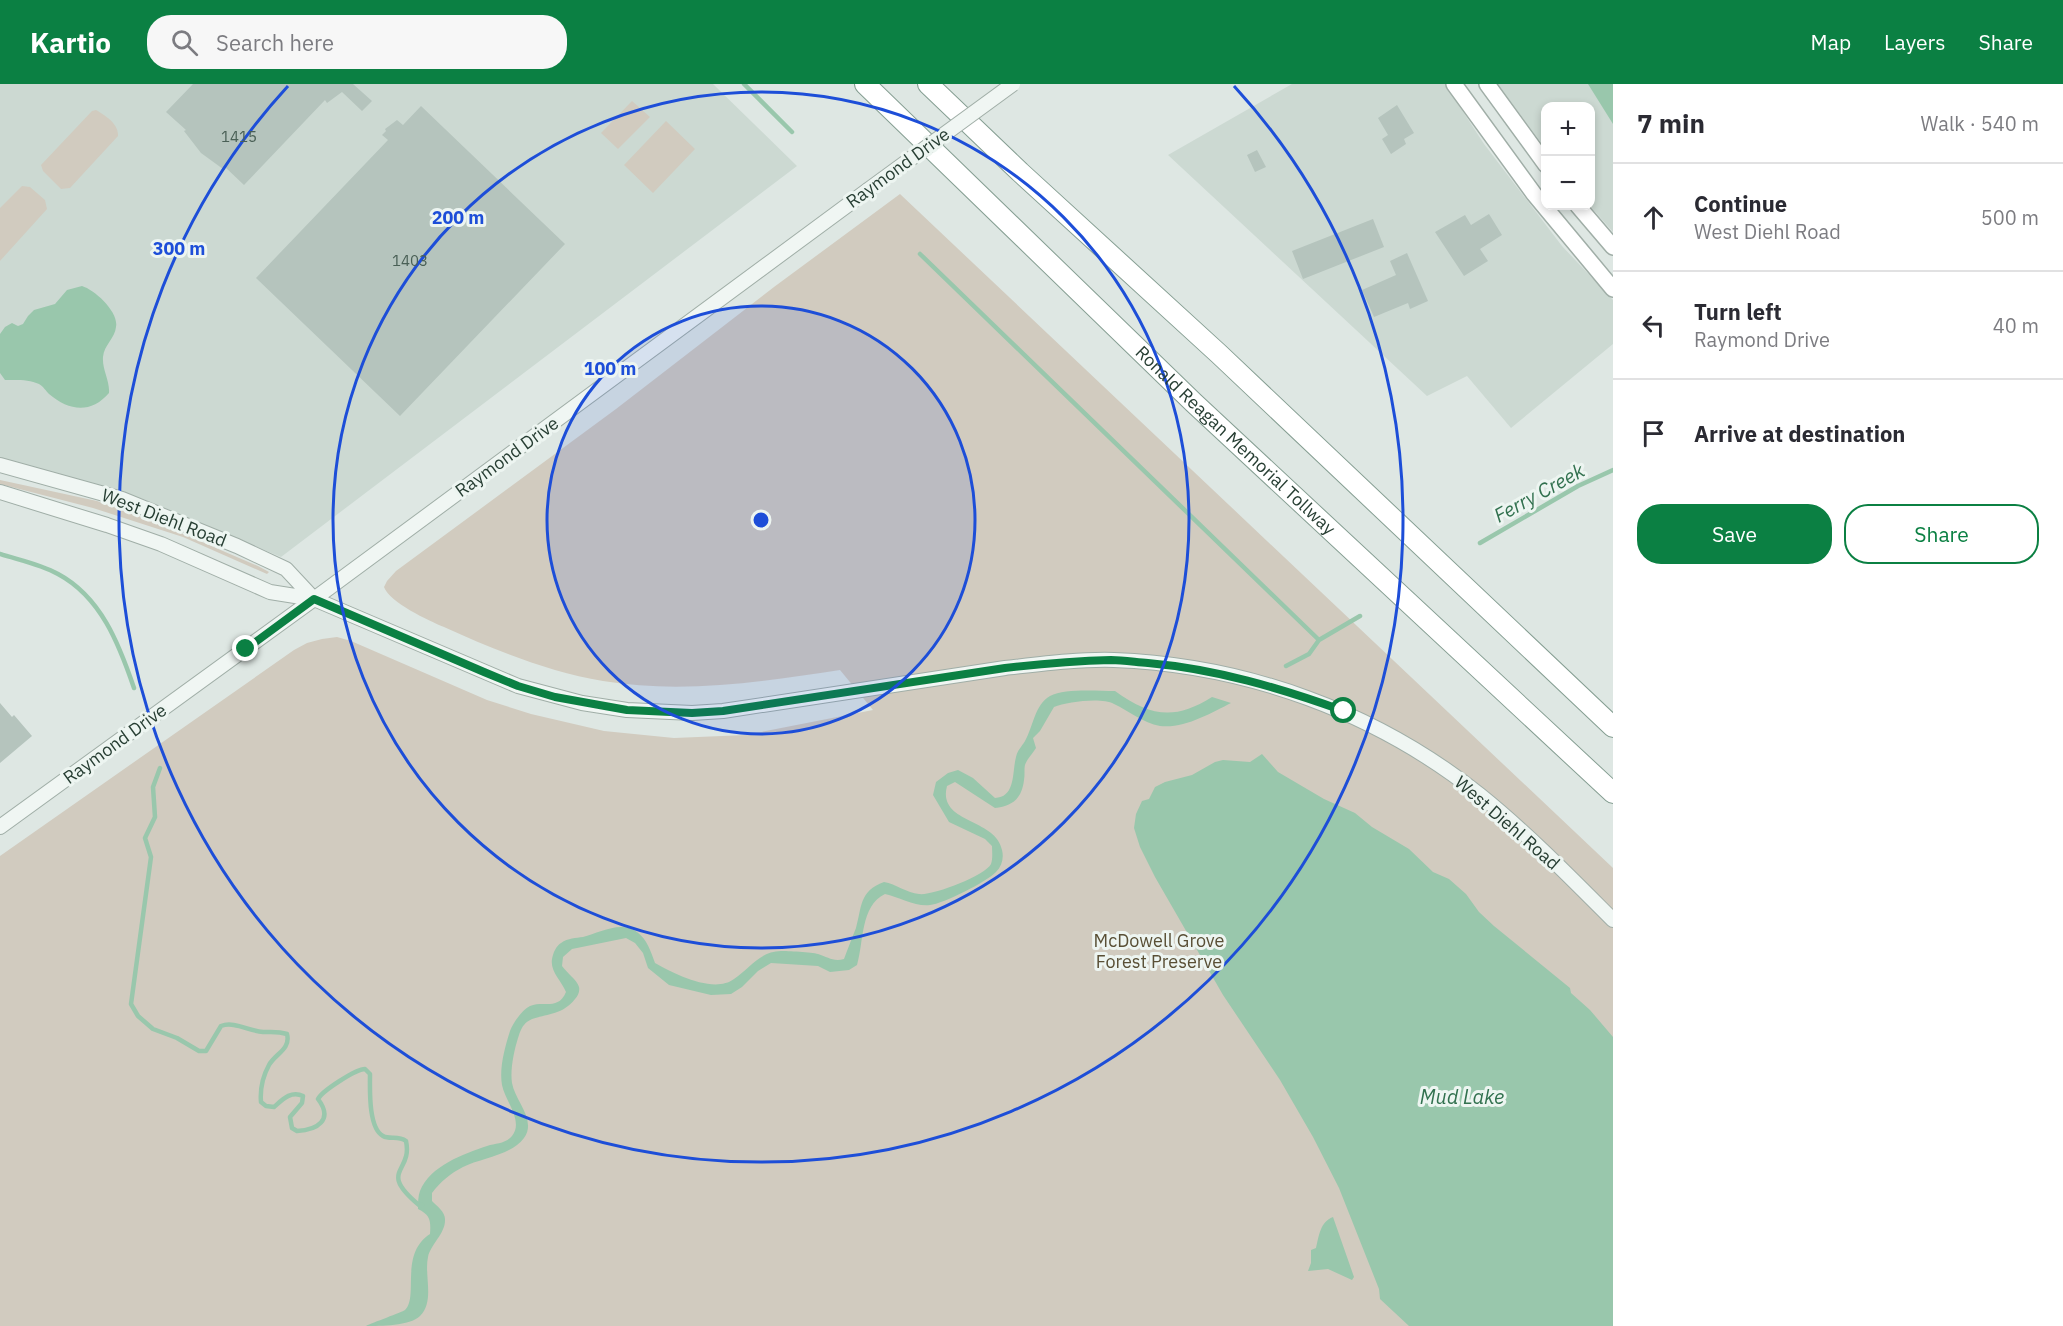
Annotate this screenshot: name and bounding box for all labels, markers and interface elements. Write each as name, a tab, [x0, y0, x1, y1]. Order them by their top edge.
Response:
search box	[147, 15, 567, 69]
text: Kartio	[30, 24, 111, 61]
icon: search	[168, 26, 201, 59]
text: Search here	[216, 28, 334, 57]
text: Map	[1811, 28, 1851, 56]
text: Layers	[1884, 28, 1946, 56]
text: Share	[1979, 28, 2033, 56]
map controls	[1541, 102, 1595, 210]
button: +	[1541, 102, 1595, 156]
text: 7 min	[1637, 106, 1705, 140]
text: Walk · 540 m	[1921, 110, 2039, 137]
street label: Raymond Drive	[841, 122, 954, 213]
house number: 1415	[221, 127, 257, 146]
button: −	[1541, 156, 1595, 210]
text: Continue	[1694, 189, 1787, 218]
icon: ahead	[1637, 201, 1670, 234]
text: 500 m	[1981, 204, 2039, 231]
text: 200 m	[432, 206, 484, 229]
text: West Diehl Road	[1694, 218, 1841, 245]
text: 300 m	[153, 237, 205, 260]
house number: 1403	[392, 251, 428, 270]
text: Turn left	[1694, 297, 1782, 326]
icon: left	[1637, 309, 1670, 342]
text: 40 m	[1993, 312, 2039, 339]
text: Raymond Drive	[1694, 326, 1830, 353]
street label: Ronald Reagan Memorial Tollway	[1131, 340, 1340, 540]
text: 100 m	[584, 357, 636, 380]
street label: Raymond Drive	[450, 411, 563, 502]
icon: arrive	[1637, 417, 1670, 450]
text: Arrive at destination	[1694, 419, 1905, 448]
water label: Ferry Creek	[1489, 456, 1589, 529]
street label: West Diehl Road	[98, 483, 230, 552]
button: Save	[1637, 504, 1832, 564]
button: Share	[1844, 504, 2039, 564]
centre of rings	[751, 510, 771, 530]
route end	[232, 635, 258, 661]
route start	[1330, 697, 1356, 723]
street label: Raymond Drive	[58, 698, 171, 789]
street label: West Diehl Road	[1450, 771, 1565, 875]
park label: McDowell Grove Forest Preserve	[1094, 929, 1225, 973]
water label: Mud Lake	[1420, 1083, 1504, 1110]

